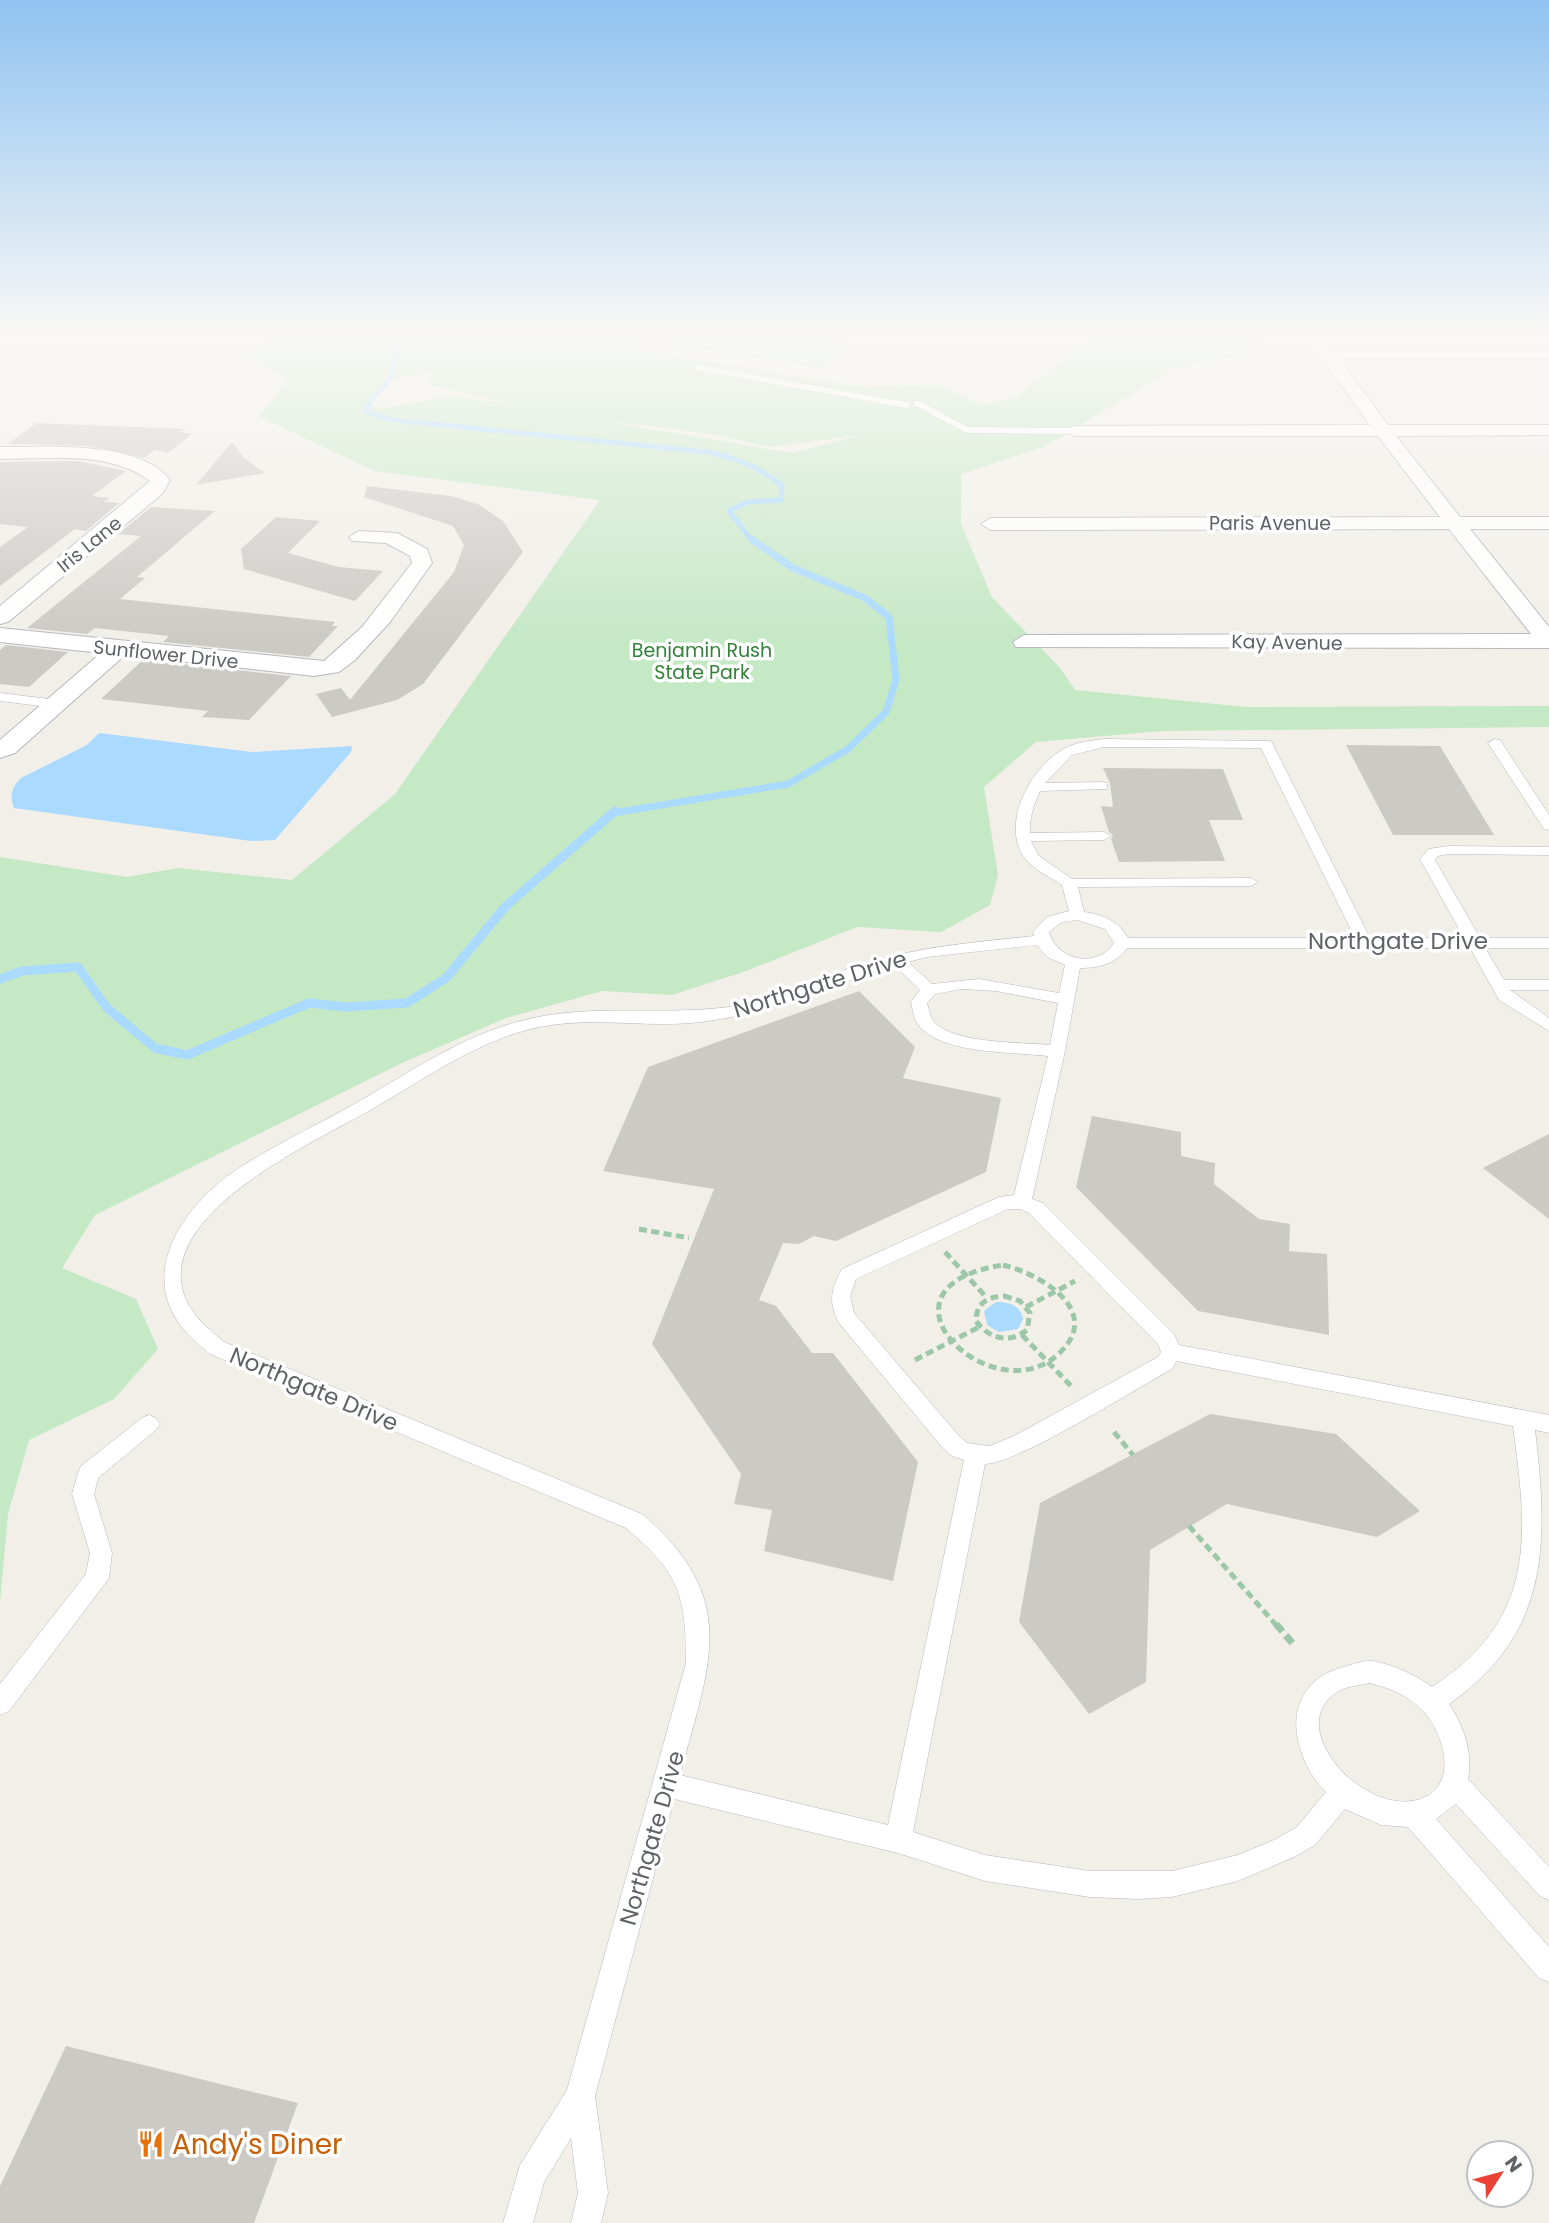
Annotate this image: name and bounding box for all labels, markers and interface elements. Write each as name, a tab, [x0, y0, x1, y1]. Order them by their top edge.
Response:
street label: Iris Lane	[51, 510, 128, 579]
street label: Paris Avenue	[1209, 510, 1331, 537]
street label: Kay Avenue	[1231, 628, 1343, 657]
street label: Sunflower Drive	[92, 633, 240, 676]
park label: Benjamin Rush State Park	[632, 637, 772, 686]
street label: Northgate Drive	[1308, 925, 1488, 957]
street label: Northgate Drive	[729, 942, 911, 1026]
street label: Northgate Drive	[225, 1339, 403, 1439]
street label: Northgate Drive	[612, 1747, 692, 1929]
place label: Andy's Diner	[172, 2125, 342, 2164]
restaurant icon: Andy's Diner	[136, 2129, 166, 2159]
north arrow	[1465, 2139, 1535, 2209]
text: N	[1498, 2151, 1528, 2178]

